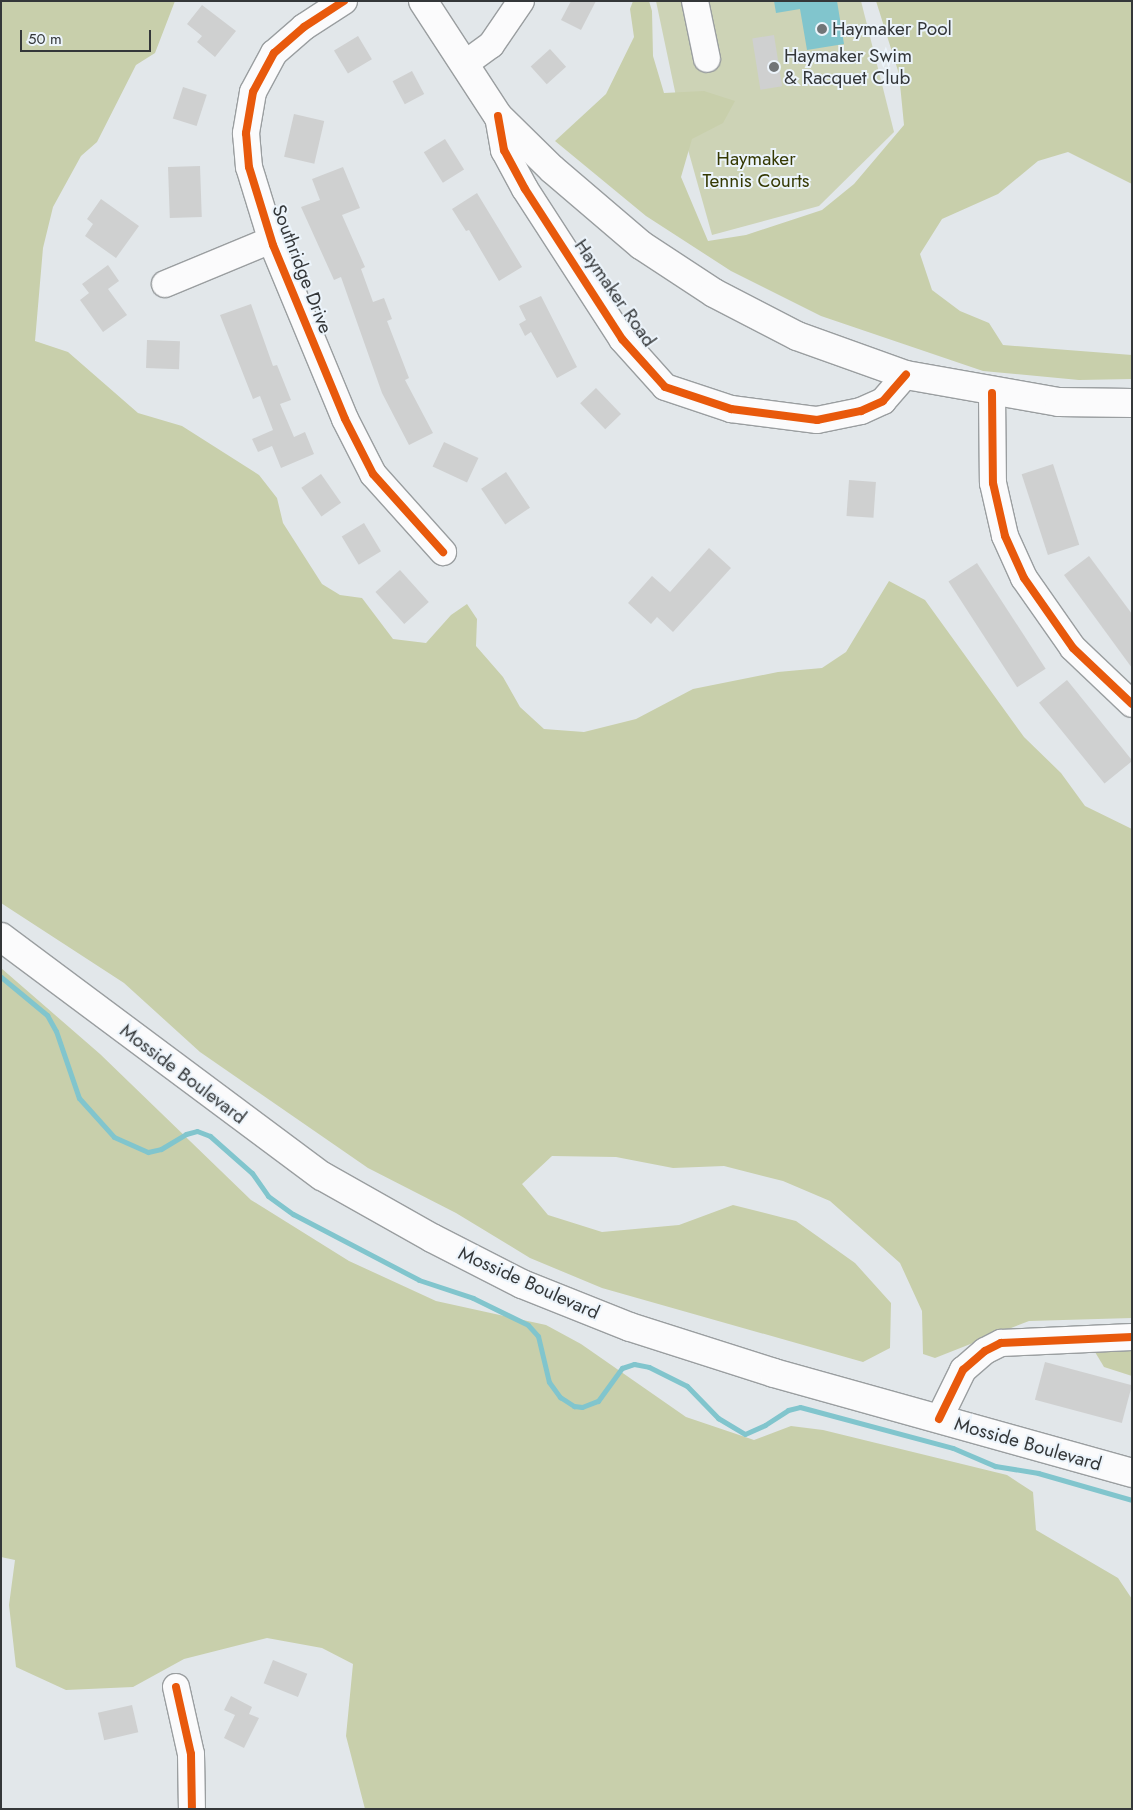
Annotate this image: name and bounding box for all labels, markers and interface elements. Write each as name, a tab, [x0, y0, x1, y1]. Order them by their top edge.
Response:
place label: Haymaker Pool	[832, 18, 952, 40]
scale bar	[22, 20, 154, 52]
marker: Haymaker Pool	[816, 23, 828, 35]
text: 50 m	[28, 28, 62, 50]
place label: Haymaker Swim & Racquet Club	[784, 45, 912, 89]
marker: Haymaker Swim & Racquet Club	[768, 61, 780, 73]
park label: Haymaker Tennis Courts	[702, 148, 810, 192]
street label: Southridge Drive	[267, 201, 337, 337]
street label: Haymaker Road	[570, 235, 660, 351]
street label: Mosside Boulevard	[115, 1019, 251, 1129]
street label: Mosside Boulevard	[455, 1242, 603, 1324]
street label: Mosside Boulevard	[952, 1412, 1104, 1476]

